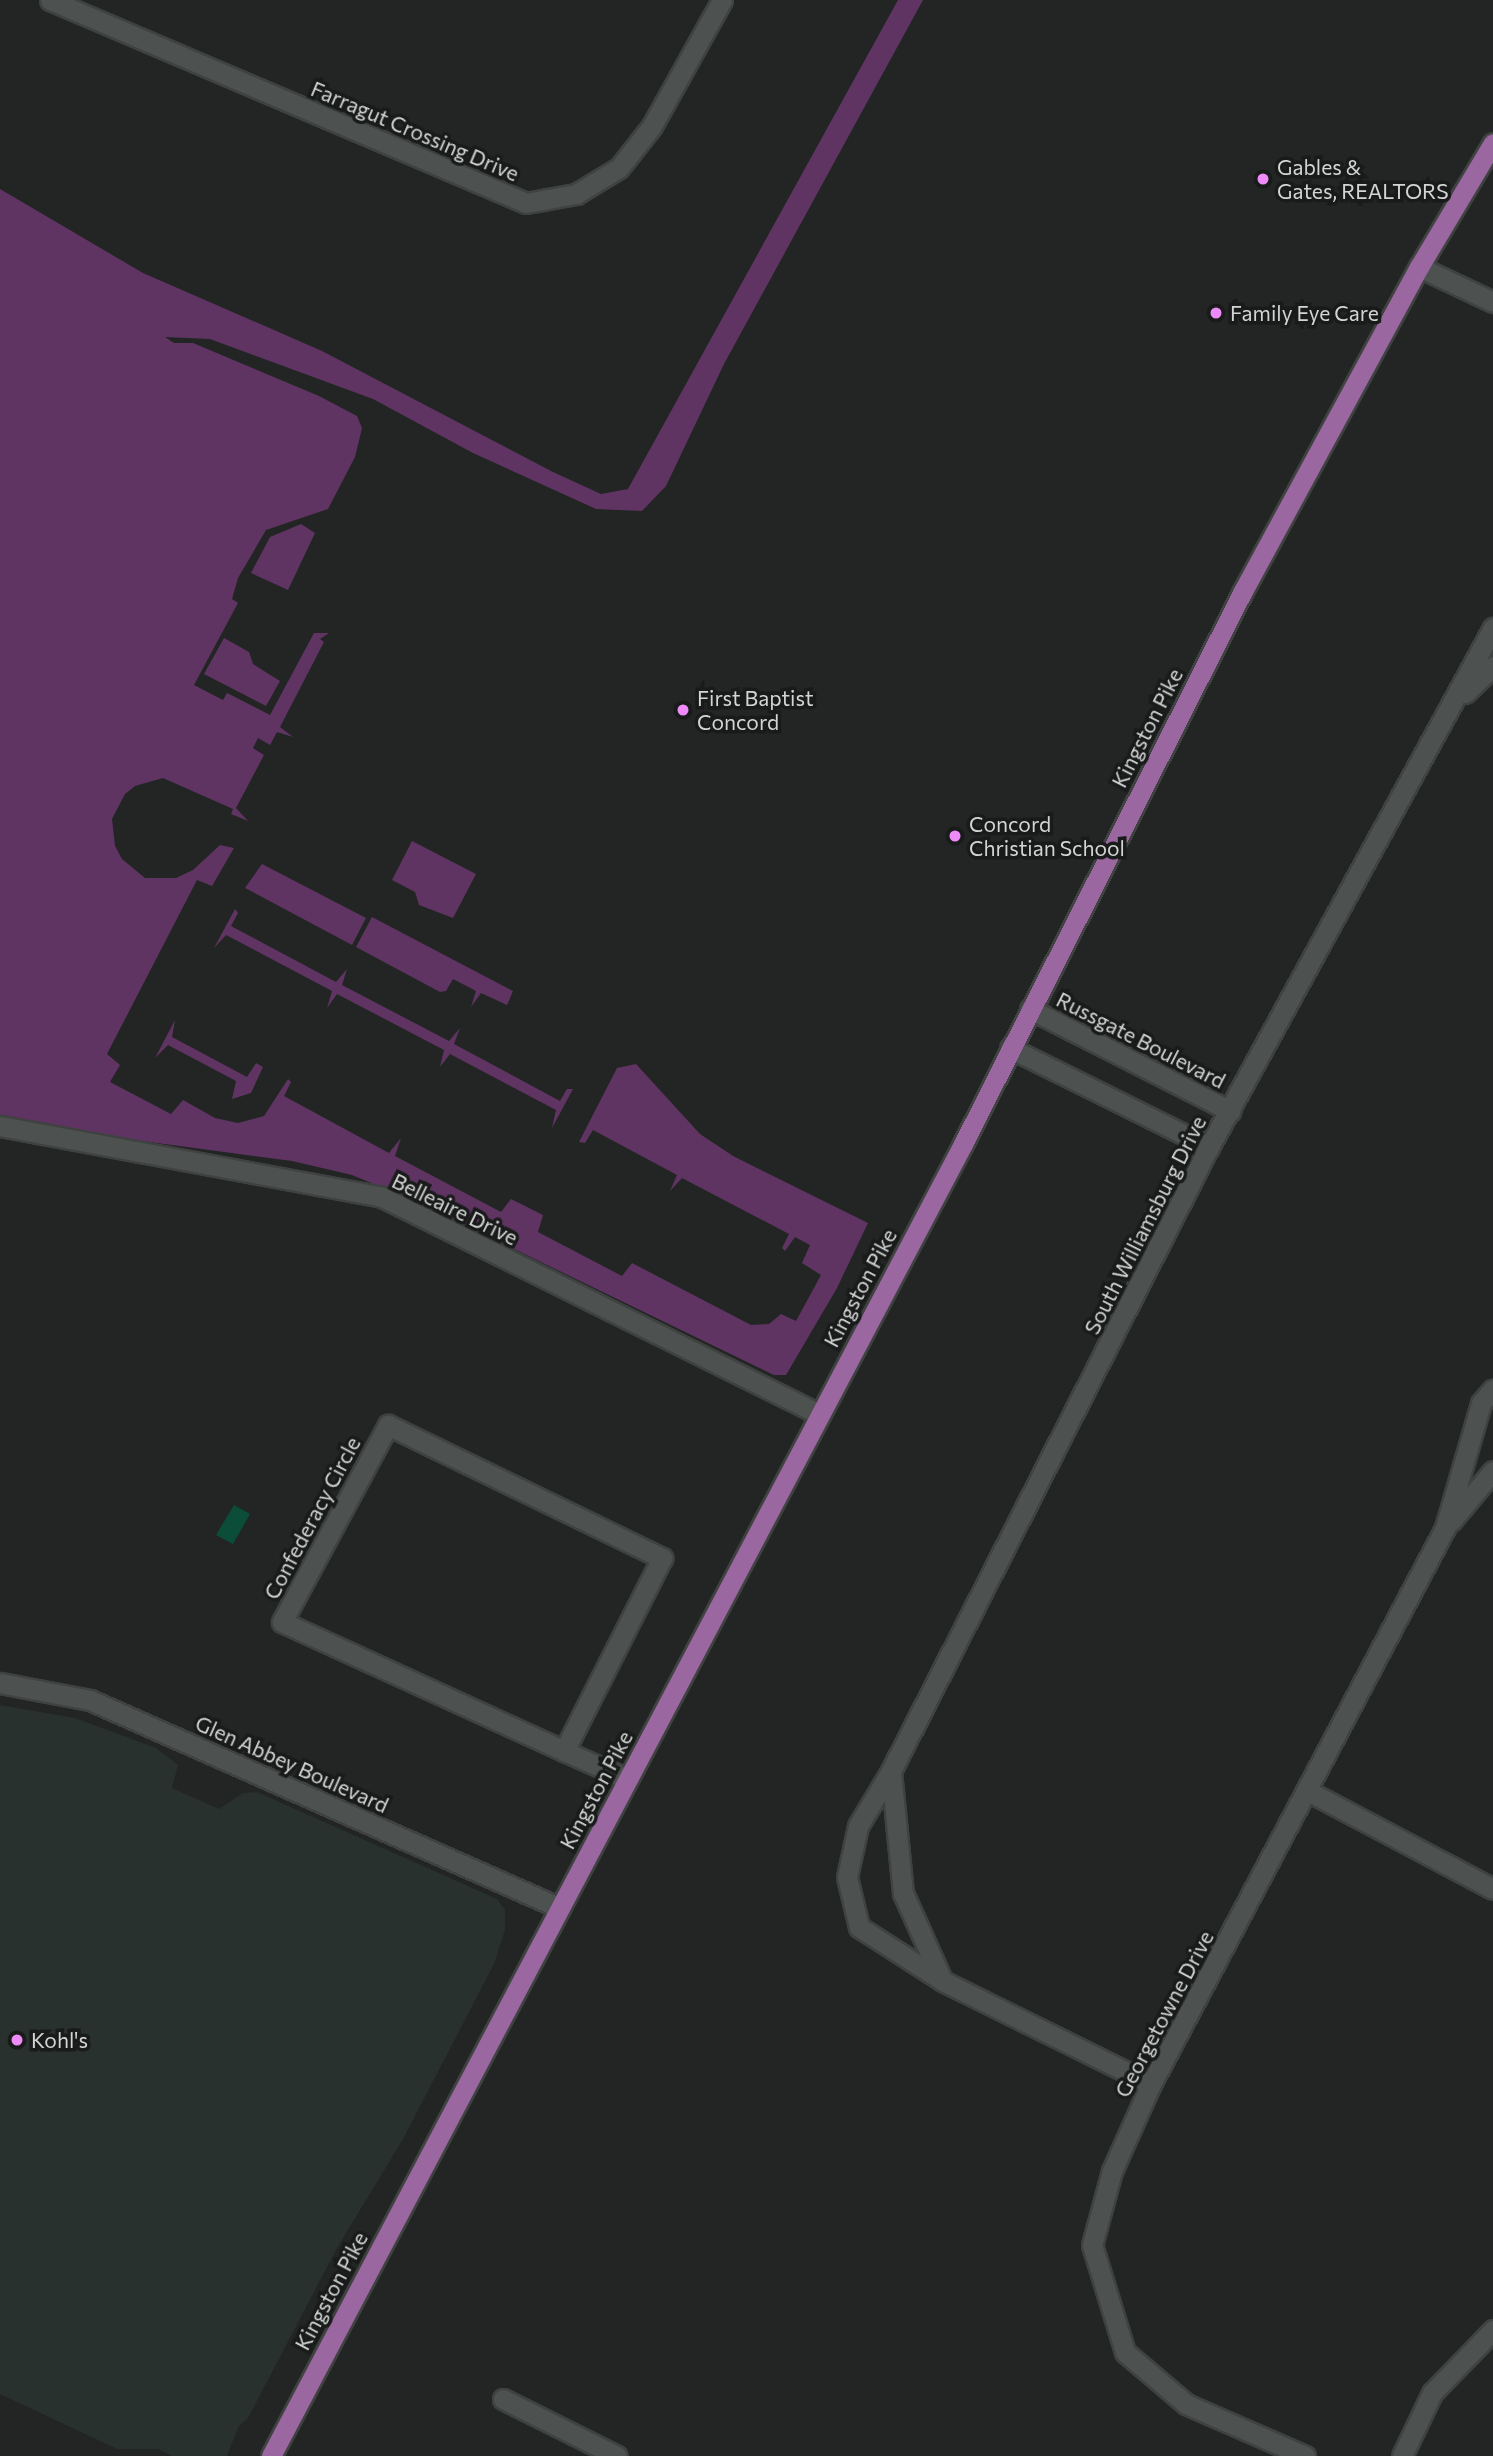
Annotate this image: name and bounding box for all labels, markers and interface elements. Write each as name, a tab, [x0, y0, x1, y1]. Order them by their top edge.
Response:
street label: Farragut Crossing Drive	[307, 76, 523, 186]
place label: Gables & Gates, REALTORS	[1277, 154, 1449, 204]
marker: Gables & Gates, REALTORS	[1255, 171, 1271, 187]
place label: Family Eye Care	[1230, 300, 1379, 326]
marker: Family Eye Care	[1208, 305, 1224, 321]
street label: Kingston Pike	[1106, 664, 1188, 792]
place label: First Baptist Concord	[697, 685, 814, 735]
marker: First Baptist Concord	[675, 702, 691, 718]
place label: Concord Christian School	[969, 811, 1125, 861]
marker: Concord Christian School	[947, 828, 963, 844]
street label: Russgate Boulevard	[1052, 987, 1230, 1093]
street label: South Williamsburg Drive	[1079, 1112, 1211, 1338]
street label: Belleaire Drive	[388, 1168, 522, 1250]
street label: Kingston Pike	[818, 1225, 902, 1351]
street label: Confederacy Circle	[259, 1433, 365, 1603]
street label: Glen Abbey Boulevard	[192, 1710, 392, 1818]
street label: Kingston Pike	[554, 1727, 638, 1853]
street label: Georgetowne Drive	[1109, 1926, 1219, 2102]
place label: Kohl's	[31, 2027, 88, 2053]
marker: Kohl's	[9, 2032, 25, 2048]
street label: Kingston Pike	[289, 2228, 373, 2354]

